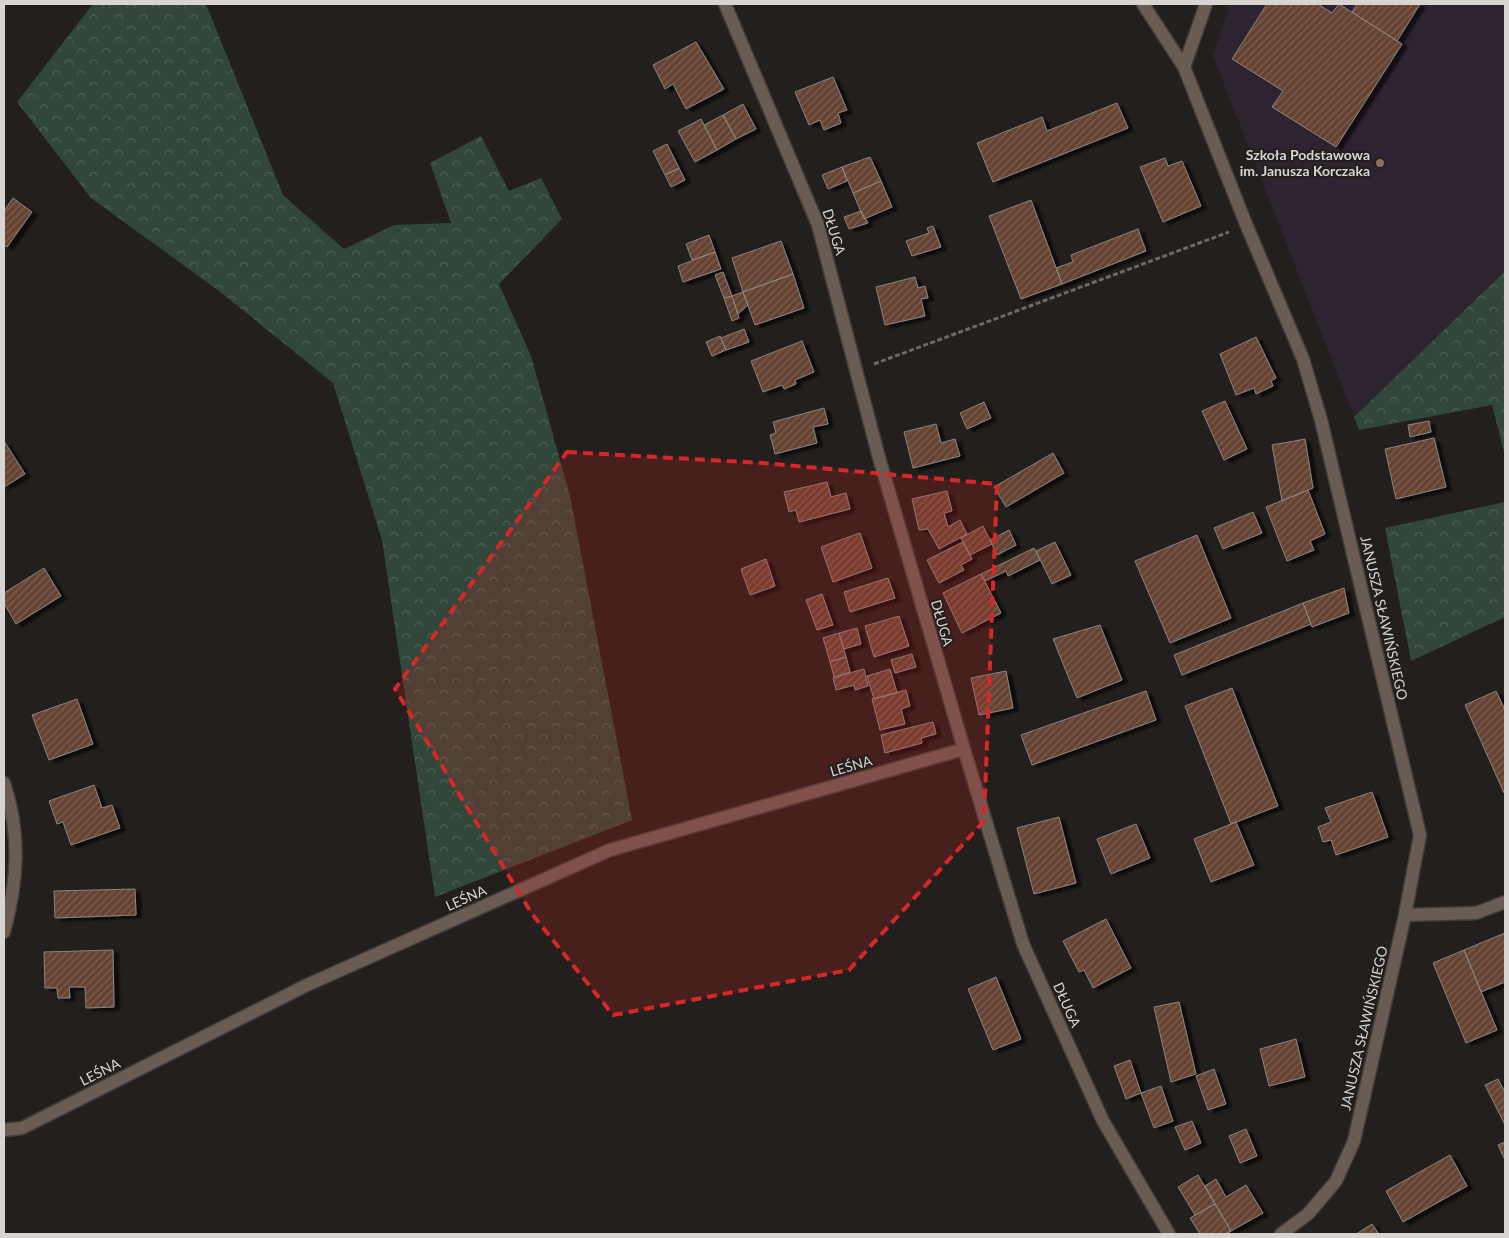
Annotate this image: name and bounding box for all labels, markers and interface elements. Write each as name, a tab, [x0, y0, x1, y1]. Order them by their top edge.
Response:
place label: Szkoła Podstawowa im. Janusza Korczaka	[1240, 146, 1370, 179]
marker: Szkoła Podstawowa im. Janusza Korczaka	[1374, 157, 1386, 169]
street label: DŁUGA	[819, 207, 850, 258]
street label: JANUSZA SŁAWIŃSKIEGO	[1357, 534, 1412, 702]
street label: DŁUGA	[928, 598, 957, 649]
street label: LEŚNA	[828, 751, 874, 780]
street label: LEŚNA	[443, 881, 489, 914]
street label: JANUSZA SŁAWIŃSKIEGO	[1336, 944, 1391, 1112]
street label: DŁUGA	[1050, 980, 1085, 1030]
street label: LEŚNA	[77, 1054, 123, 1089]

